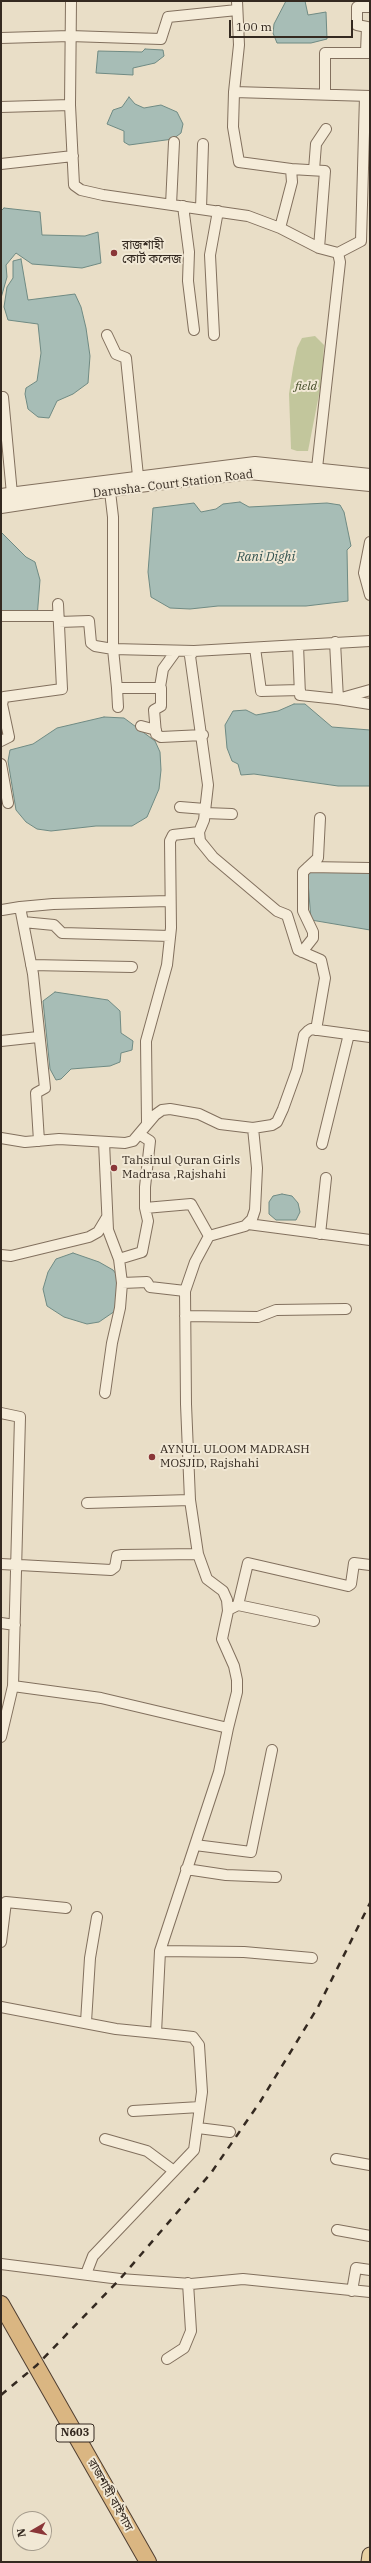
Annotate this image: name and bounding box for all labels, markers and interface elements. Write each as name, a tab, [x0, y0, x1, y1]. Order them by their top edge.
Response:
scale bar	[231, 12, 355, 38]
text: 100 m	[236, 19, 272, 34]
place label: রাজশাহী কোর্ট কলেজ	[122, 239, 182, 267]
marker: রাজশাহী কোর্ট কলেজ	[109, 248, 119, 258]
park label: field	[295, 380, 317, 394]
street label: Darusha- Court Station Road	[92, 467, 254, 501]
water label: Rani Dighi	[237, 549, 295, 565]
place label: Tahsinul Quran Girls Madrasa ,Rajshahi	[122, 1154, 240, 1182]
marker: Tahsinul Quran Girls Madrasa ,Rajshahi	[109, 1163, 119, 1173]
place label: AYNUL ULOOM MADRASH MOSJID, Rajshahi	[160, 1443, 310, 1471]
marker: AYNUL ULOOM MADRASH MOSJID, Rajshahi	[147, 1452, 157, 1462]
road number: N603	[56, 2424, 94, 2442]
street label: রাজশাহী বাইপাস	[84, 2456, 136, 2534]
north arrow	[12, 2511, 52, 2551]
text: N	[14, 2527, 29, 2538]

